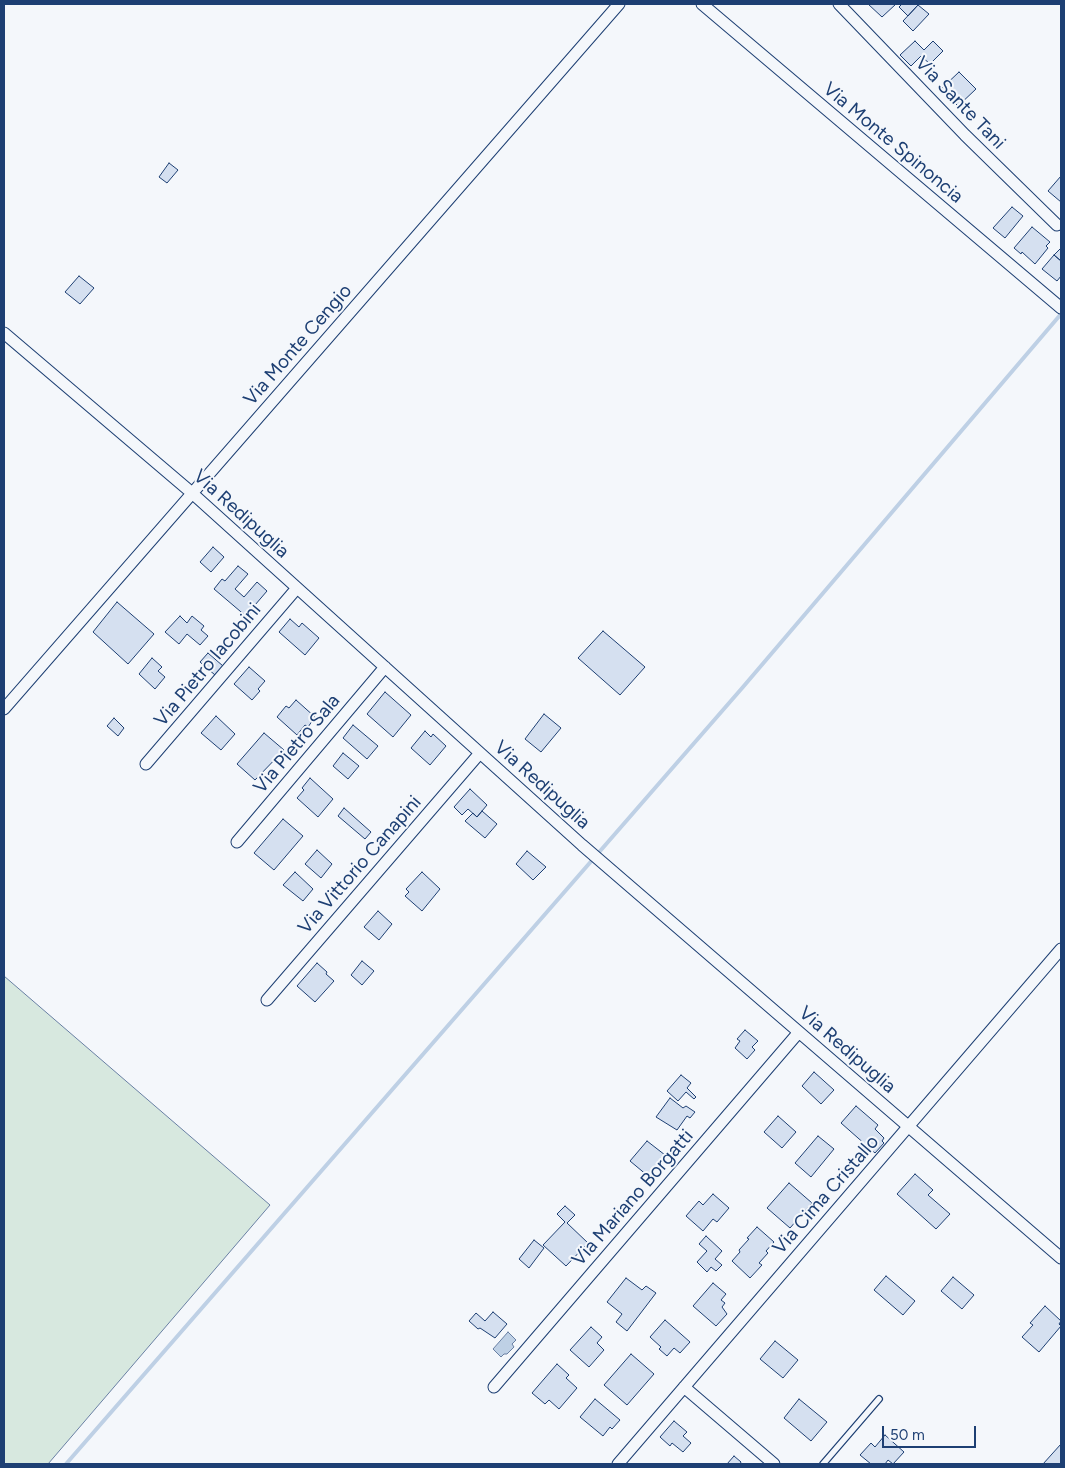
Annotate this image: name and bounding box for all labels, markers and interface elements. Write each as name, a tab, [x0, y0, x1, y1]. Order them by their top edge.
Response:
street label: Via Sante Tani	[910, 52, 1010, 154]
street label: Via Monte Spinoncia	[818, 78, 968, 208]
street label: Via Monte Cengio	[239, 280, 357, 410]
street label: Via Redipuglia	[188, 465, 294, 563]
street label: Via Pietro Iacobini	[150, 599, 266, 731]
street label: Via Pietro Sala	[249, 690, 345, 798]
street label: Via Redipuglia	[489, 736, 595, 834]
street label: Via Vittorio Canapini	[294, 791, 426, 939]
street label: Via Redipuglia	[794, 1002, 900, 1098]
street label: Via Mariano Borgatti	[568, 1125, 698, 1271]
street label: Via Cima Cristallo	[768, 1131, 884, 1259]
scale bar	[885, 1416, 979, 1448]
text: 50 m	[890, 1426, 925, 1444]

